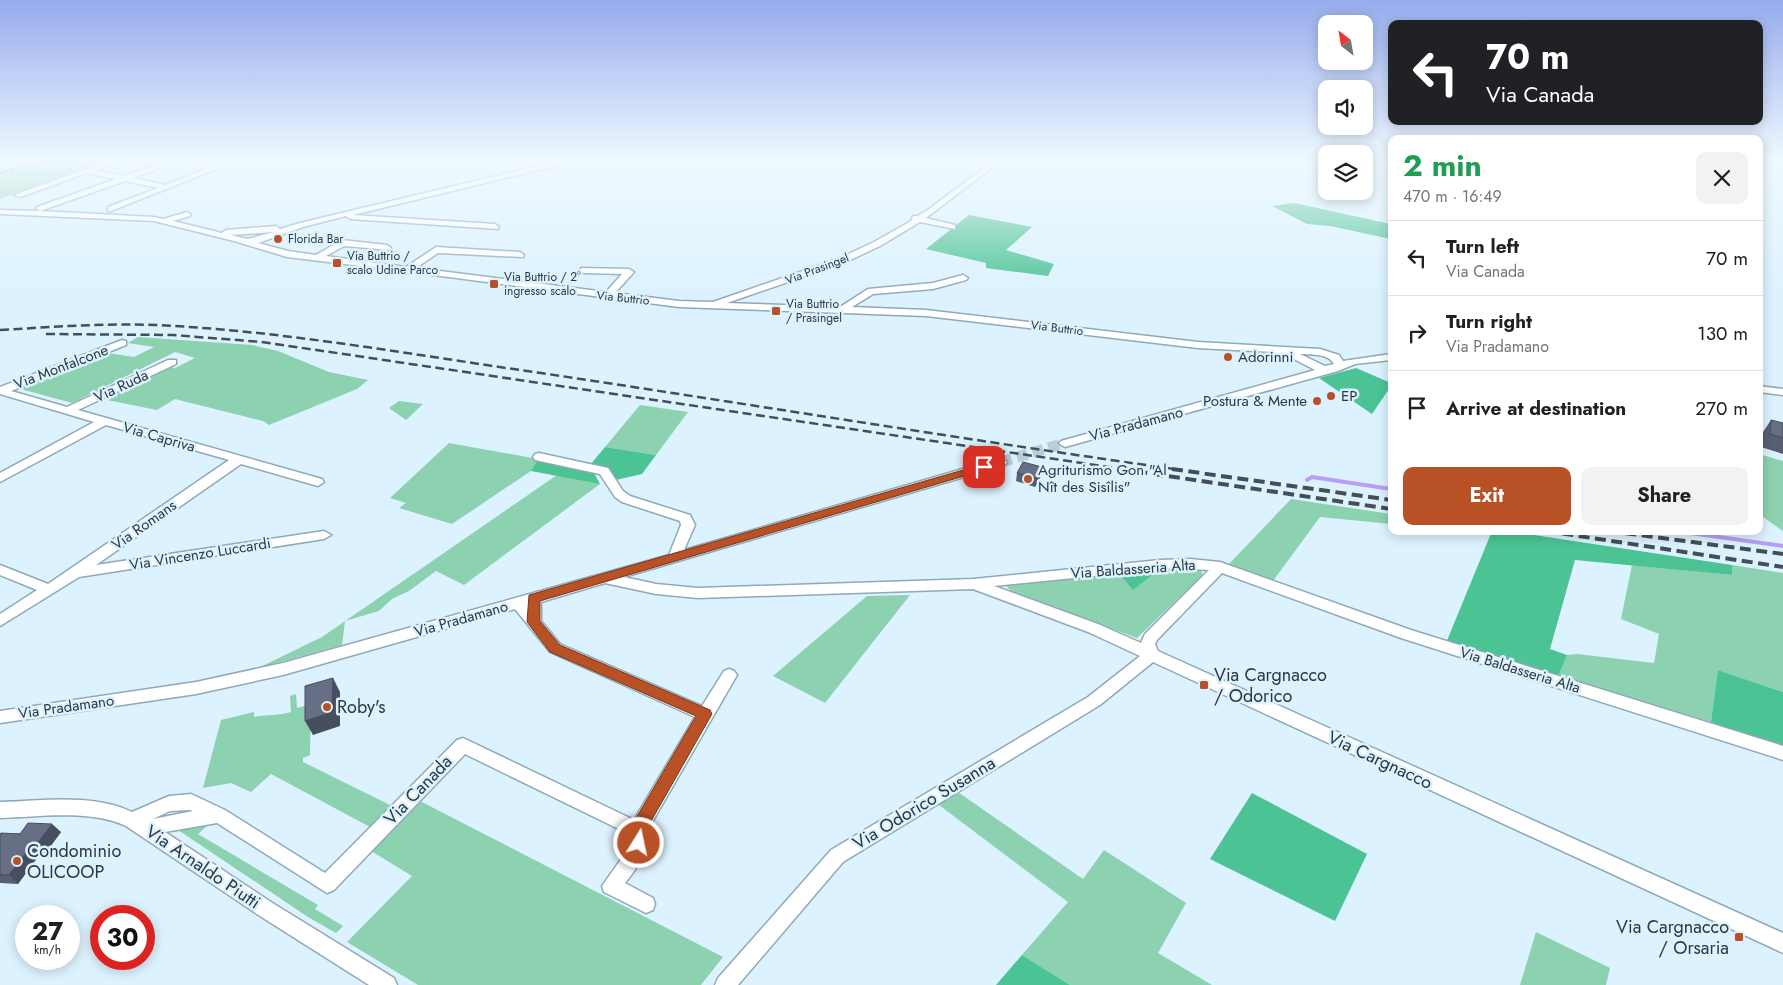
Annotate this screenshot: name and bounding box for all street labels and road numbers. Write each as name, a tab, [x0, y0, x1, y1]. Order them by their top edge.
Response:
street label: Via Prasingel	[783, 249, 851, 289]
street label: Via Buttrio	[596, 286, 651, 310]
street label: Via Buttrio	[1030, 316, 1085, 340]
street label: Via Monfalcone	[11, 339, 112, 395]
street label: Via Ruda	[90, 364, 152, 408]
street label: Via Pradamano	[1087, 401, 1185, 447]
street label: Via Capriva	[120, 416, 198, 458]
street label: Via Romans	[107, 494, 181, 556]
street label: Via Vincenzo Luccardi	[128, 532, 272, 576]
street label: Via Baldasseria Alta	[1070, 554, 1196, 584]
street label: Via Pradamano	[412, 595, 510, 643]
street label: Via Baldasseria Alta	[1457, 641, 1583, 699]
street label: Via Pradamano	[17, 689, 115, 725]
street label: Via Cargnacco	[1323, 724, 1437, 796]
street label: Via Canada	[378, 749, 458, 831]
street label: Via Odorico Susanna	[848, 750, 1000, 856]
street label: Via Arnaldo Piutti	[140, 819, 266, 915]

